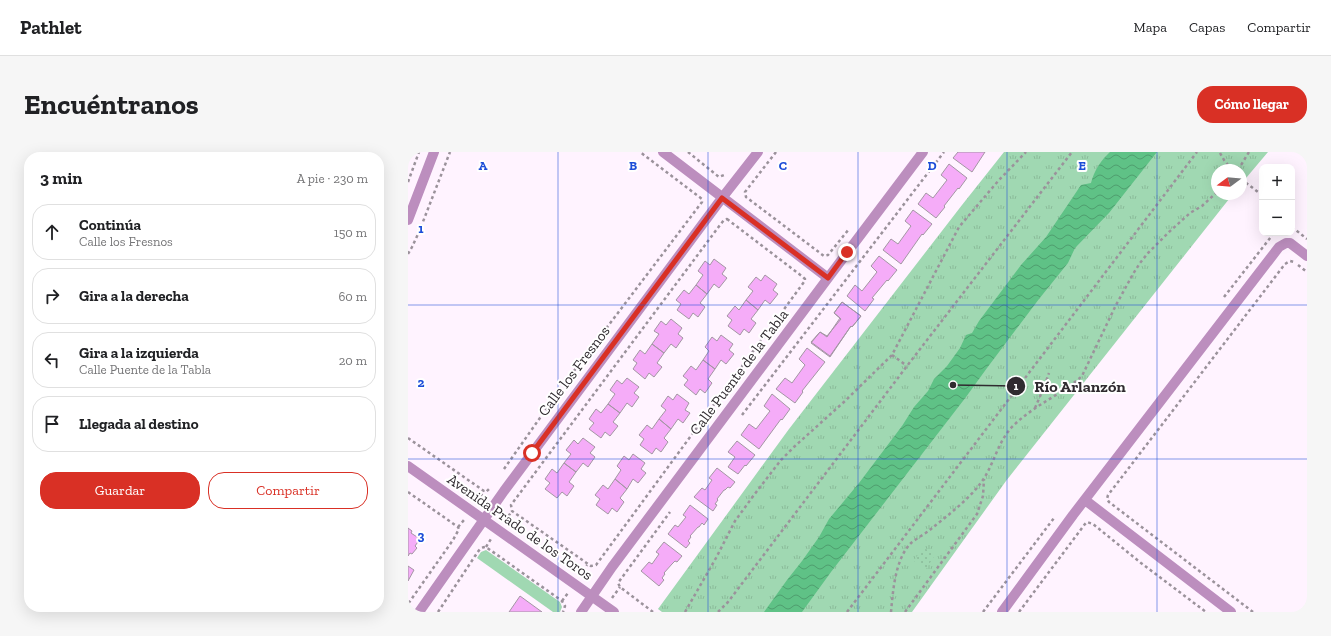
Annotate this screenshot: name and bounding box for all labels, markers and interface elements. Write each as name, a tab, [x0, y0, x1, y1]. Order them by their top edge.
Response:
text: Pathlet	[20, 16, 82, 39]
text: Mapa	[1134, 19, 1167, 36]
text: Capas	[1189, 19, 1225, 36]
text: Compartir	[1247, 19, 1311, 36]
button: Cómo llegar	[1197, 86, 1307, 123]
text: Encuéntranos	[24, 88, 199, 121]
text: A	[479, 158, 488, 173]
text: B	[629, 158, 637, 173]
text: C	[779, 158, 787, 173]
text: D	[927, 158, 937, 173]
text: E	[1078, 158, 1086, 173]
north arrow	[1211, 164, 1247, 200]
map controls	[1259, 164, 1295, 236]
button: +	[1259, 164, 1295, 200]
text: 3 min	[40, 168, 82, 188]
text: A pie · 230 m	[297, 171, 368, 186]
button: −	[1259, 200, 1295, 236]
text: Continúa	[79, 216, 141, 234]
icon: ahead	[41, 221, 63, 243]
text: 1	[418, 221, 424, 236]
text: 150 m	[334, 225, 367, 240]
text: Calle los Fresnos	[79, 234, 173, 249]
route end	[838, 243, 856, 261]
icon: right	[41, 285, 63, 307]
text: Gira a la derecha	[79, 287, 189, 305]
text: 60 m	[338, 289, 367, 304]
street label: Calle Puente de la Tabla	[686, 306, 792, 438]
street label: Calle los Fresnos	[534, 322, 614, 420]
text: Gira a la izquierda	[79, 344, 199, 362]
icon: left	[41, 349, 63, 371]
text: 20 m	[339, 353, 367, 368]
text: Calle Puente de la Tabla	[79, 362, 211, 377]
callout: Río Arlanzón	[1006, 372, 1134, 400]
text: 2	[418, 375, 425, 390]
text: Río Arlanzón	[1034, 377, 1126, 396]
text: 1	[1014, 379, 1019, 393]
icon: arrive	[41, 413, 63, 435]
text: Llegada al destino	[79, 415, 199, 433]
route start	[523, 444, 541, 462]
street label: Avenida Prado de los Toros	[444, 470, 596, 584]
button: Guardar	[40, 472, 200, 509]
button: Compartir	[208, 472, 368, 509]
text: 3	[418, 528, 425, 543]

